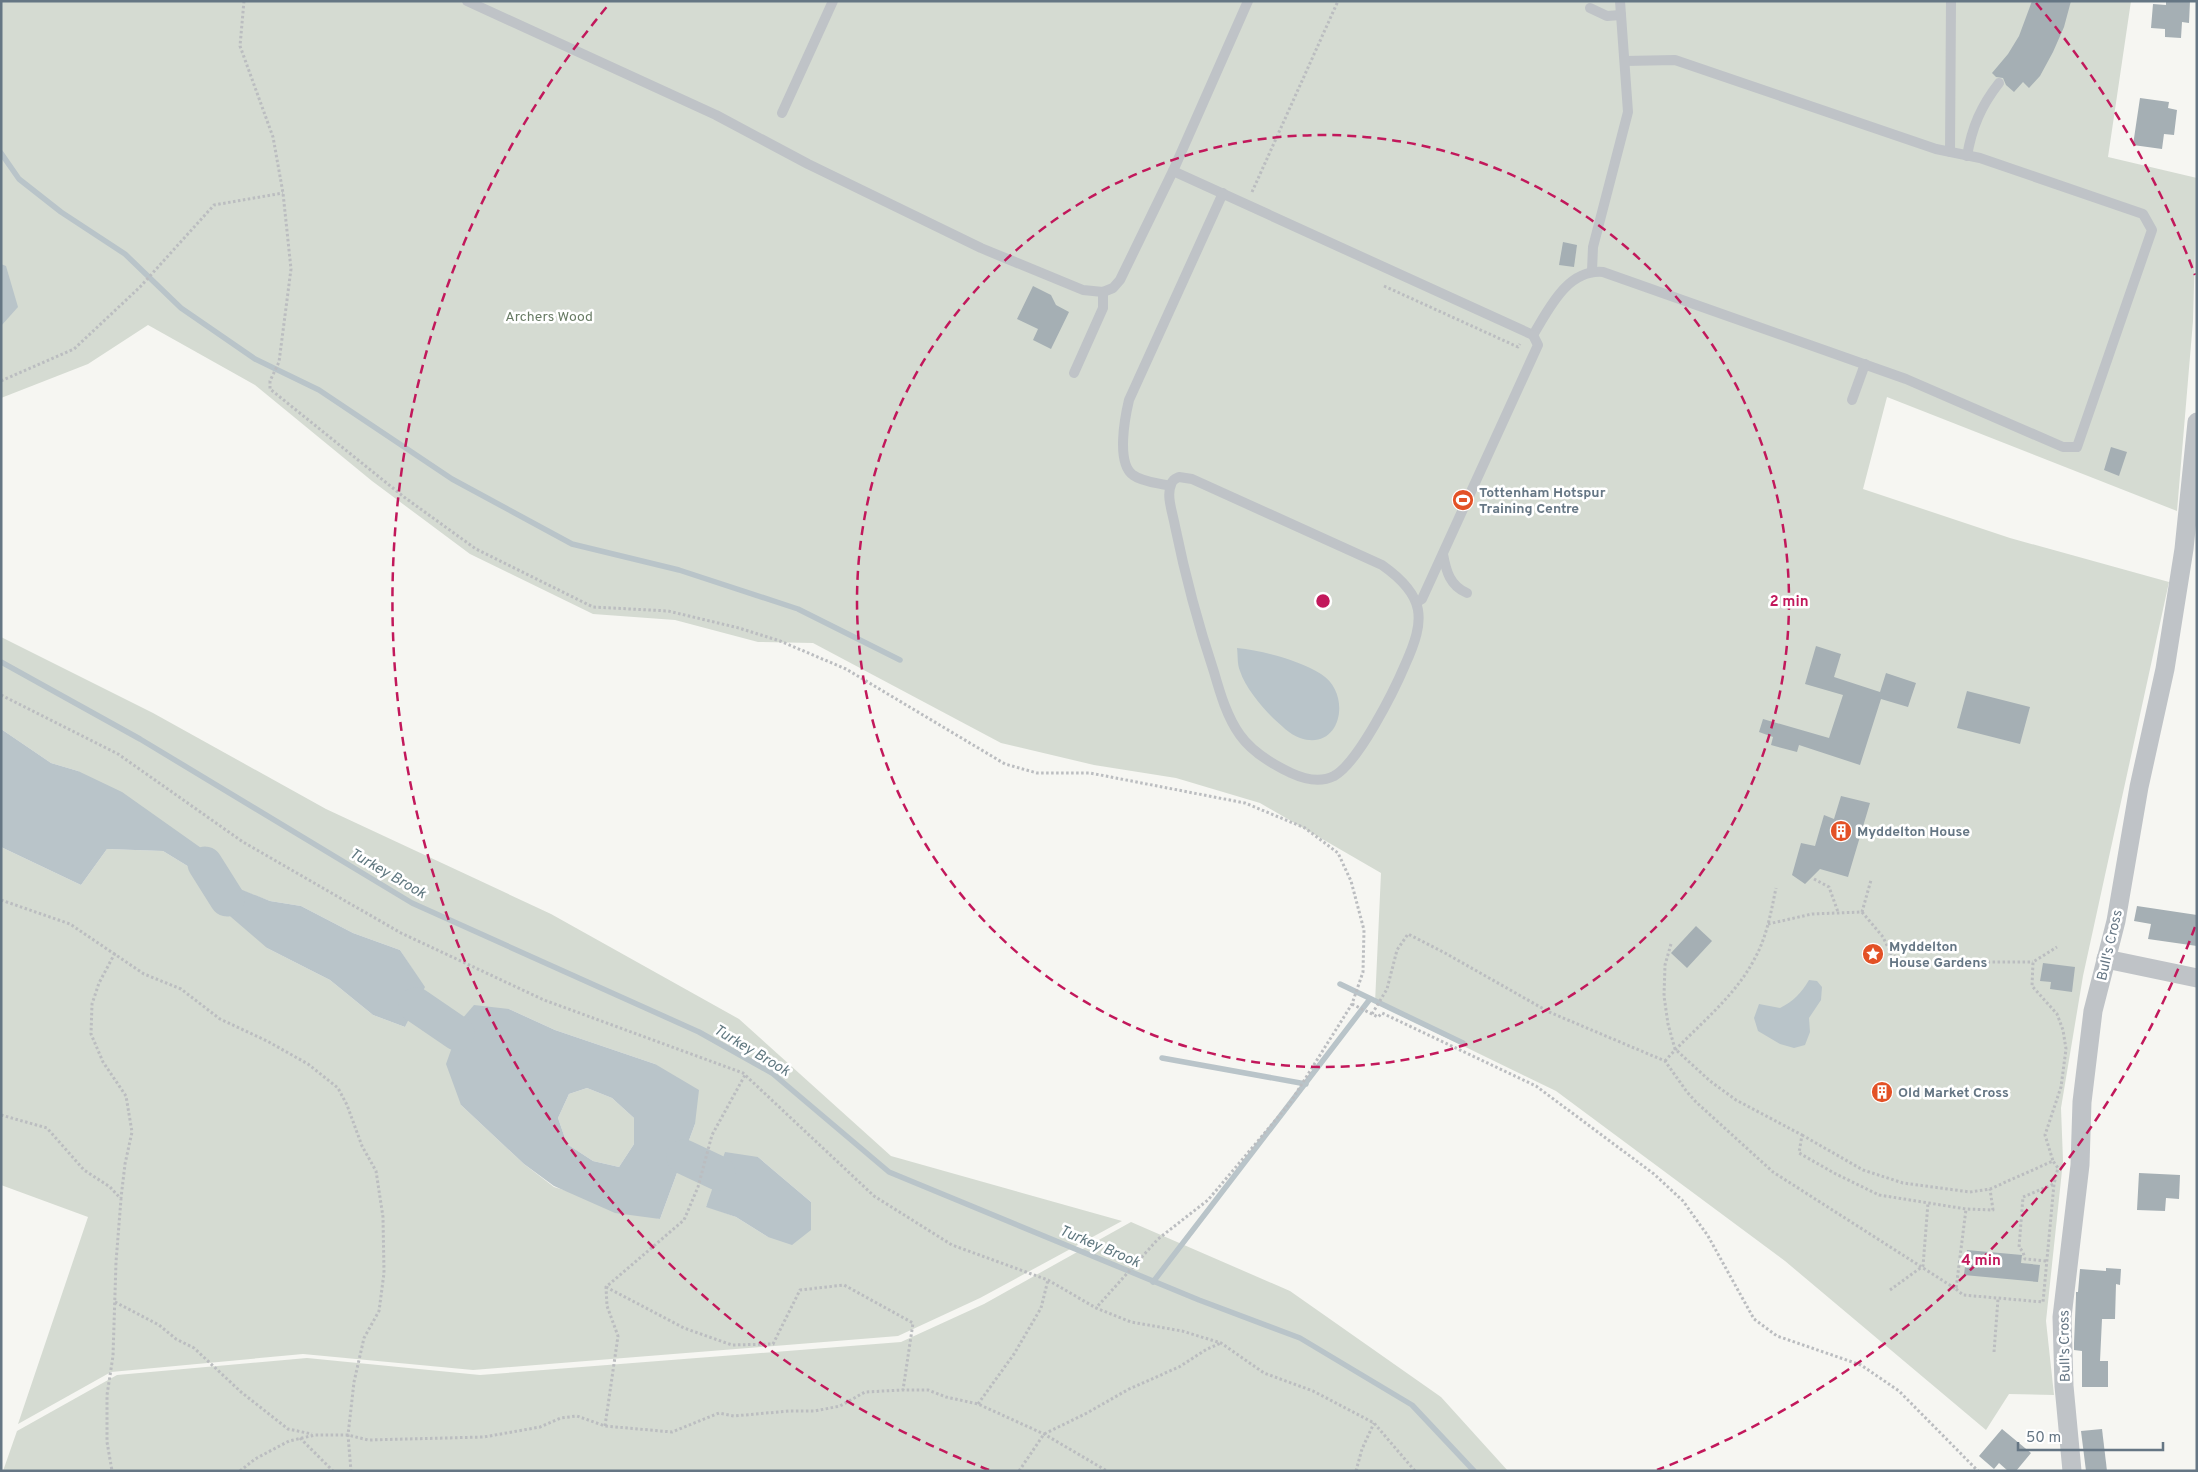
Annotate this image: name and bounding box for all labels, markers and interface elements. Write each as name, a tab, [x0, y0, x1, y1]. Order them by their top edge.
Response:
park label: Archers Wood	[505, 309, 593, 326]
place label: Tottenham Hotspur Training Centre	[1479, 485, 1606, 518]
sports icon: Tottenham Hotspur Training Centre	[1451, 488, 1475, 512]
centre of rings	[1314, 592, 1332, 610]
text: 2 min	[1769, 593, 1809, 612]
building icon: Myddelton House	[1829, 819, 1853, 843]
place label: Myddelton House	[1857, 824, 1970, 841]
water label: Turkey Brook	[345, 845, 429, 904]
street label: Bull's Cross	[2094, 908, 2127, 982]
place label: Myddelton House Gardens	[1889, 939, 1987, 972]
place icon: Myddelton House Gardens	[1861, 942, 1885, 966]
water label: Turkey Brook	[710, 1021, 793, 1082]
building icon: Old Market Cross	[1870, 1080, 1894, 1104]
place label: Old Market Cross	[1898, 1085, 2009, 1102]
water label: Turkey Brook	[1056, 1222, 1143, 1273]
text: 4 min	[1961, 1252, 2001, 1271]
street label: Bull's Cross	[2056, 1310, 2075, 1382]
scale bar	[2018, 1420, 2163, 1452]
text: 50 m	[2026, 1429, 2061, 1448]

